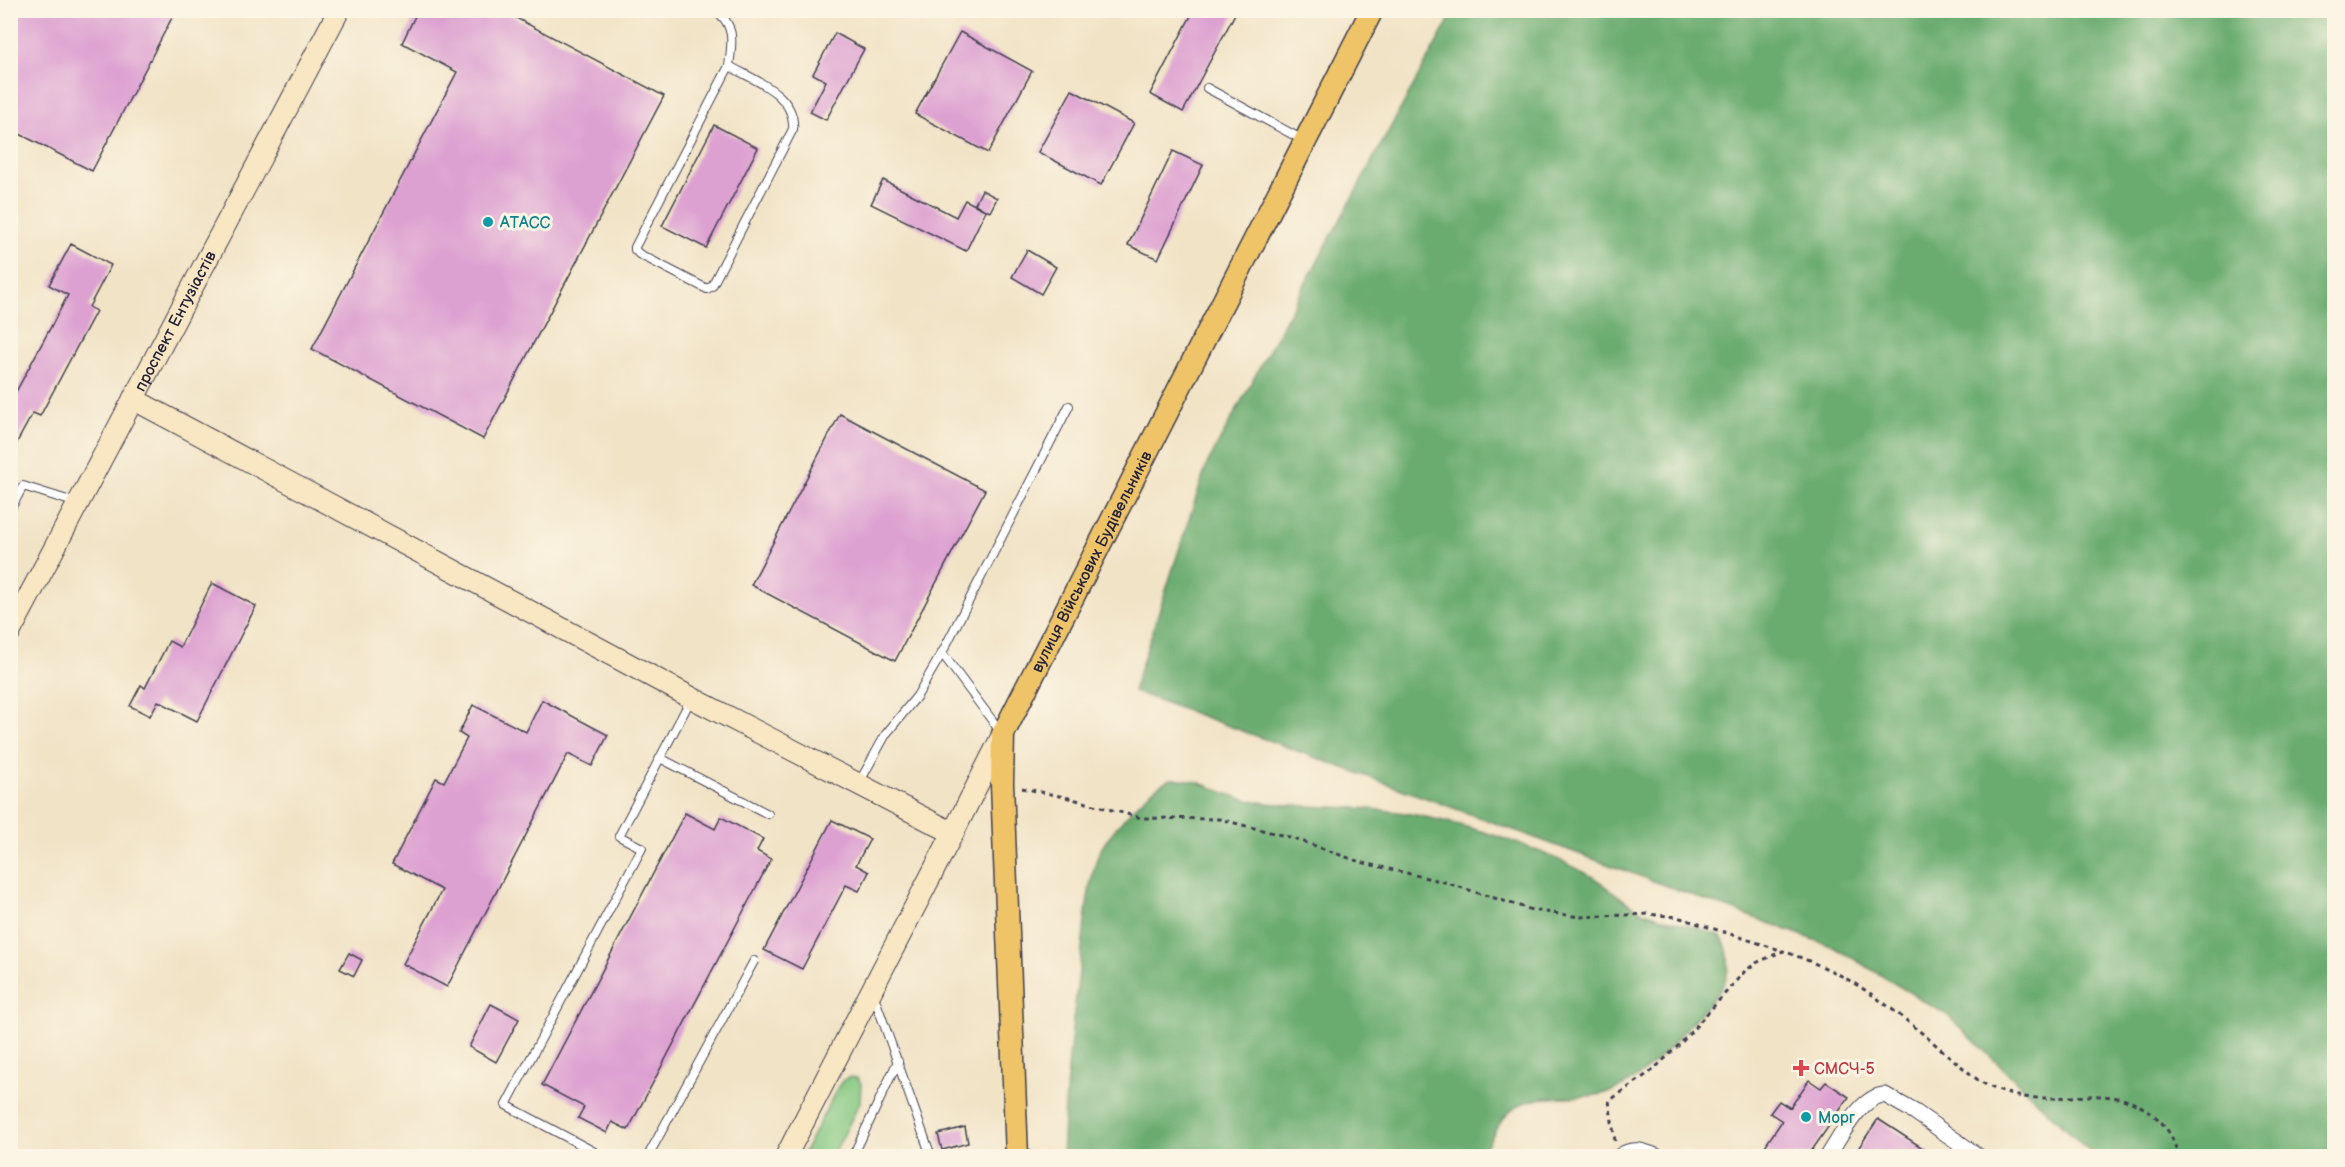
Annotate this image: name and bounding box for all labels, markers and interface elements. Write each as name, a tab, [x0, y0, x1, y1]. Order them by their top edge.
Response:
place label: АТАСС	[499, 214, 551, 233]
marker: АТАСС	[481, 215, 495, 229]
street label: проспект Ентузіастів	[131, 248, 221, 395]
street label: вулиця Військових Будівельників	[1028, 448, 1157, 676]
marker: СМСЧ-5	[1792, 1059, 1810, 1077]
place label: СМСЧ-5	[1814, 1060, 1875, 1079]
place label: Морг	[1818, 1109, 1855, 1128]
marker: Морг	[1799, 1110, 1813, 1124]

